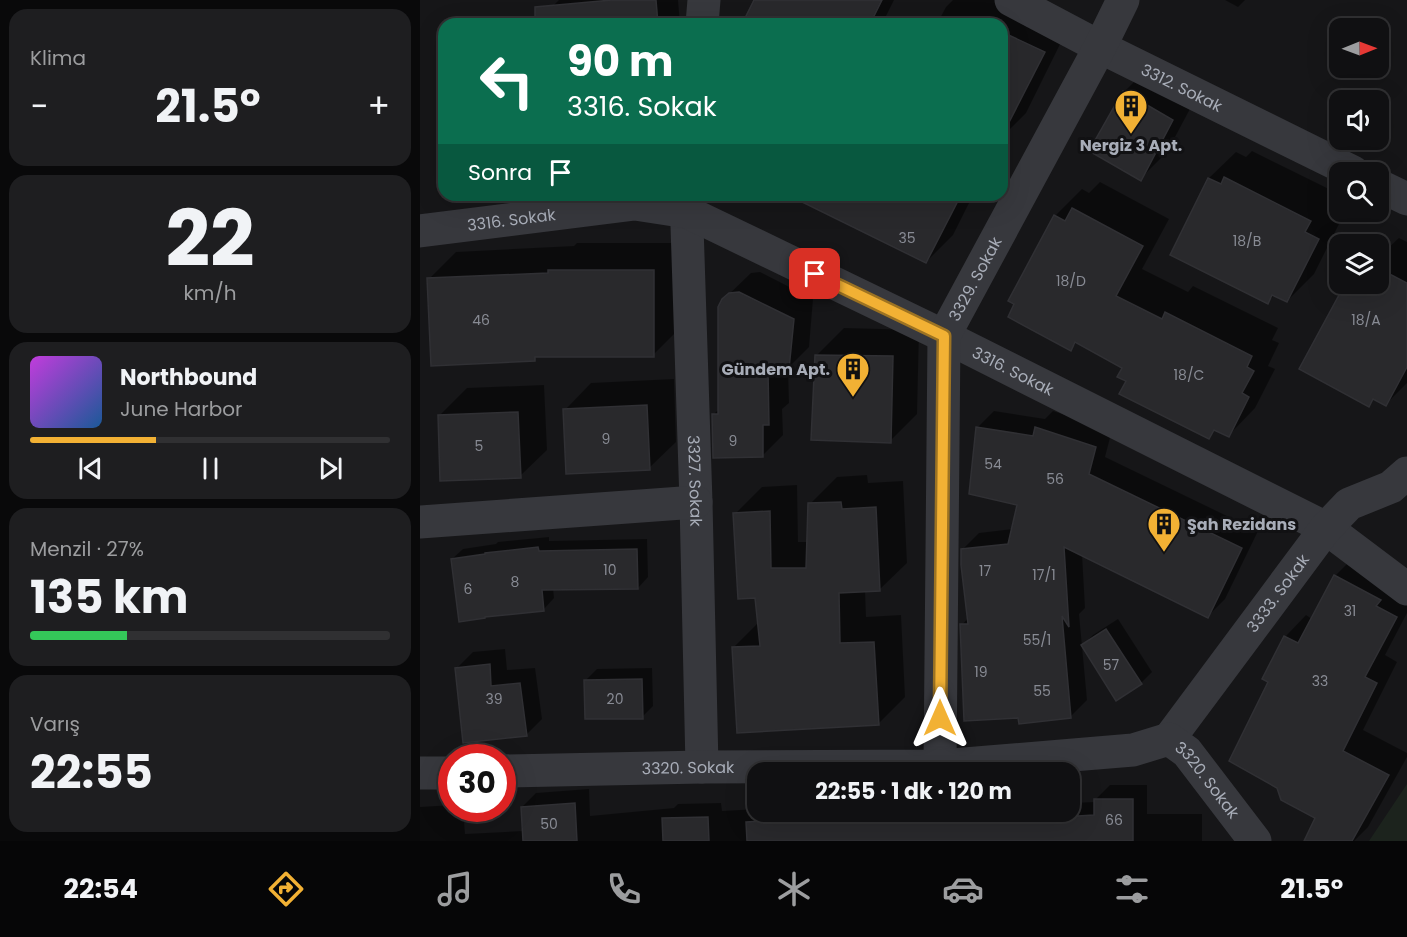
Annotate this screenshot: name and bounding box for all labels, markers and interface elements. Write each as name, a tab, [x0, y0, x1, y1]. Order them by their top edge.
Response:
north arrow	[1329, 18, 1389, 78]
map controls	[1329, 18, 1389, 294]
text: 90 m	[567, 32, 674, 91]
icon: left	[468, 42, 546, 120]
text: Klima	[30, 44, 86, 72]
street label: 3312. Sokak	[1137, 58, 1227, 118]
text: 21.5°	[155, 75, 261, 138]
text: −	[30, 83, 48, 130]
text: +	[367, 83, 390, 130]
text: 3316. Sokak	[567, 88, 717, 125]
building icon: Nergiz 3 Apt.	[1113, 88, 1149, 135]
button: sound	[1329, 90, 1389, 150]
place label: Nergiz 3 Apt.	[1080, 134, 1182, 157]
icon: arrive	[544, 156, 577, 189]
text: Sonra	[468, 157, 532, 188]
button: search	[1329, 162, 1389, 222]
text: 22	[165, 184, 255, 293]
street label: 3316. Sokak	[466, 202, 558, 236]
house number: 35	[898, 228, 916, 248]
house number: 18/B	[1233, 231, 1261, 251]
street label: 3329. Sokak	[943, 232, 1007, 325]
button: layers	[1329, 234, 1389, 294]
pin	[789, 248, 840, 299]
icon: arrive	[798, 257, 831, 290]
house number: 18/D	[1056, 271, 1086, 291]
text: km/h	[183, 279, 237, 307]
house number: 46	[472, 310, 490, 330]
house number: 18/A	[1351, 310, 1381, 330]
street label: 3316. Sokak	[968, 341, 1059, 401]
building icon: Gündem Apt.	[835, 351, 871, 398]
place label: Gündem Apt.	[722, 358, 830, 381]
text: Northbound	[120, 362, 257, 393]
house number: 18/C	[1174, 365, 1204, 385]
text: June Harbor	[120, 395, 243, 423]
house number: 9	[602, 429, 610, 449]
house number: 9	[729, 431, 737, 451]
street label: 3327. Sokak	[682, 435, 708, 528]
house number: 5	[475, 436, 483, 456]
icon: previous	[74, 452, 107, 485]
icon: pause	[194, 452, 227, 485]
icon: next	[314, 452, 347, 485]
house number: 54	[984, 454, 1002, 474]
house number: 56	[1046, 469, 1064, 489]
building icon: Şah Rezidans	[1146, 506, 1182, 553]
place label: Şah Rezidans	[1187, 513, 1296, 536]
text: Menzil · 27%	[30, 535, 144, 563]
street label: 3333. Sokak	[1241, 548, 1315, 637]
house number: 10	[603, 560, 617, 580]
house number: 17	[979, 561, 991, 581]
house number: 17/1	[1032, 565, 1056, 585]
text: 135 km	[30, 566, 188, 629]
house number: 8	[511, 572, 520, 592]
house number: 6	[464, 579, 473, 599]
house number: 31	[1344, 601, 1356, 621]
house number: 55/1	[1023, 630, 1051, 650]
house number: 57	[1103, 655, 1120, 675]
house number: 19	[974, 662, 988, 682]
house number: 33	[1312, 671, 1328, 691]
house number: 55	[1033, 681, 1051, 701]
position arrow	[908, 686, 972, 750]
house number: 39	[485, 689, 503, 709]
house number: 20	[607, 689, 623, 709]
text: Varış	[30, 710, 80, 738]
street label: 3320. Sokak	[1171, 736, 1246, 824]
text: 22:55	[30, 741, 153, 804]
speed limit sign: 30	[438, 744, 516, 822]
street label: 3320. Sokak	[641, 755, 735, 780]
text: 22:55 · 1 dk · 120 m	[815, 776, 1012, 807]
house number: 66	[1105, 810, 1123, 830]
house number: 50	[540, 814, 558, 834]
icon: directions	[265, 868, 307, 910]
icon: music	[434, 868, 476, 910]
icon: phone	[603, 868, 645, 910]
icon: climate	[773, 868, 815, 910]
icon: car	[942, 868, 984, 910]
icon: filters	[1111, 868, 1153, 910]
text: 22:54	[64, 870, 138, 907]
text: 21.5°	[1280, 870, 1343, 907]

